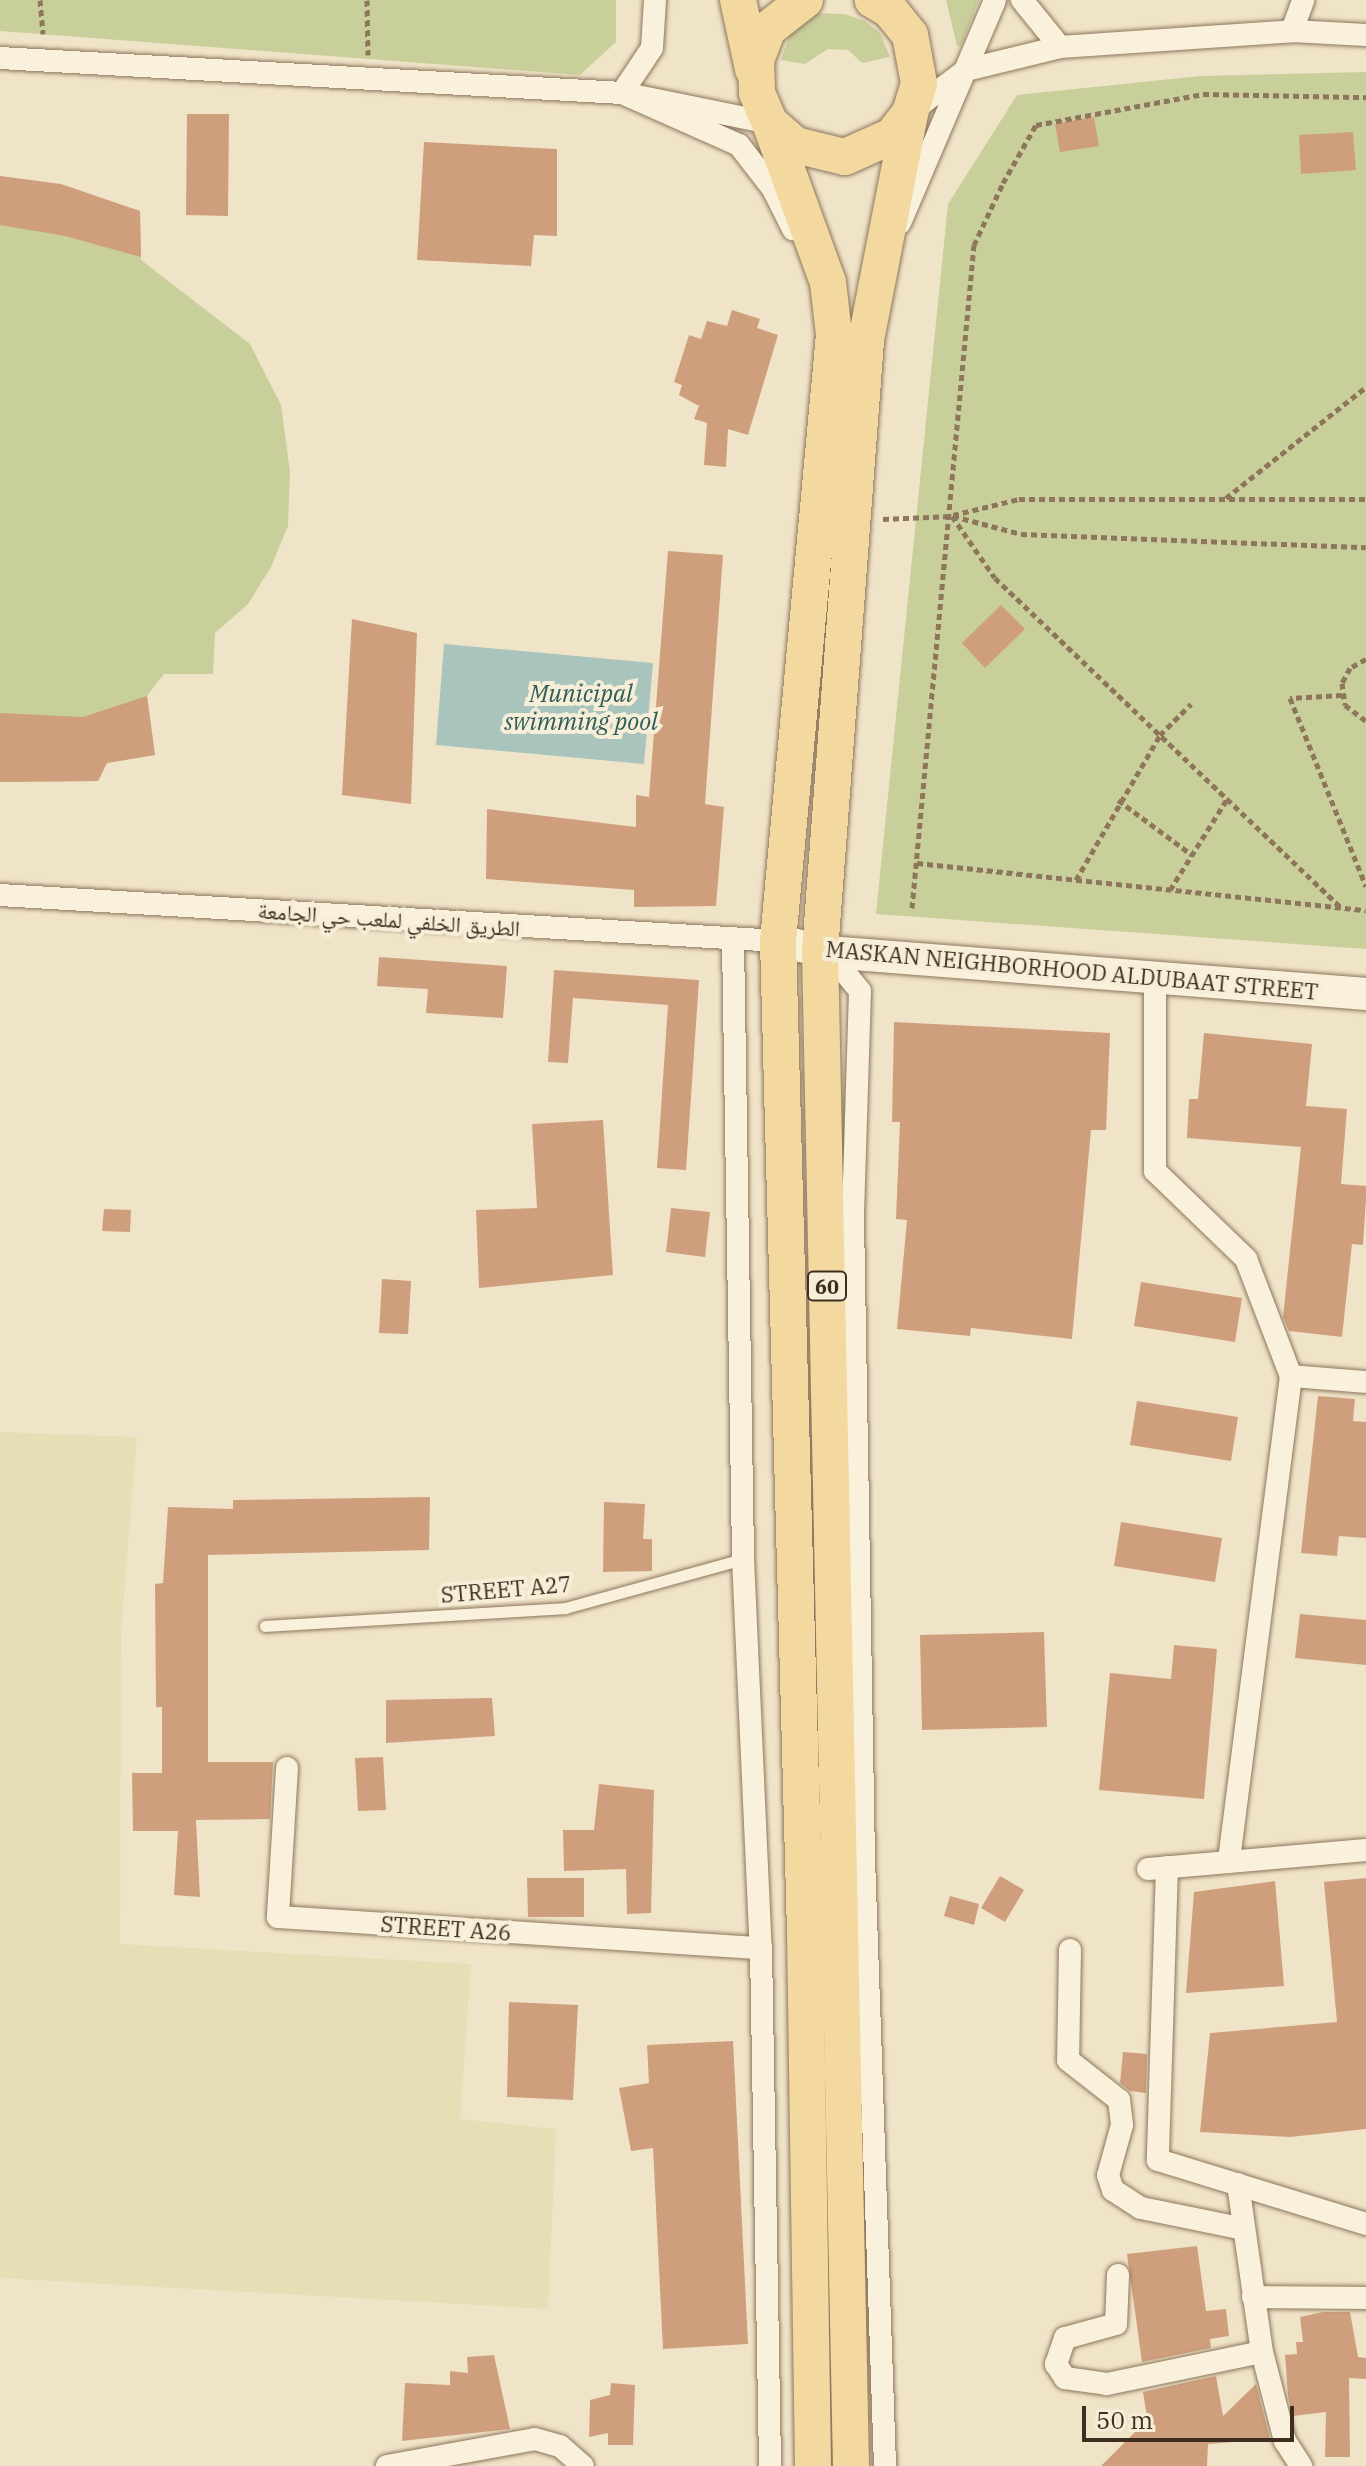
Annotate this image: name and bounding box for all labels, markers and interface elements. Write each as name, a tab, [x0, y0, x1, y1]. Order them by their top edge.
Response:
water label: Municipal swimming pool	[504, 680, 658, 736]
street label: الطريق الخلفي لملعب حي الجامعة	[257, 897, 521, 941]
street label: MASKAN NEIGHBORHOOD ALDUBAAT STREET	[825, 935, 1319, 1005]
road number: 60	[807, 1270, 847, 1302]
street label: STREET A27	[440, 1570, 572, 1608]
street label: STREET A26	[380, 1910, 512, 1946]
scale bar	[1086, 2390, 1298, 2440]
text: 50 m	[1096, 2404, 1153, 2436]

